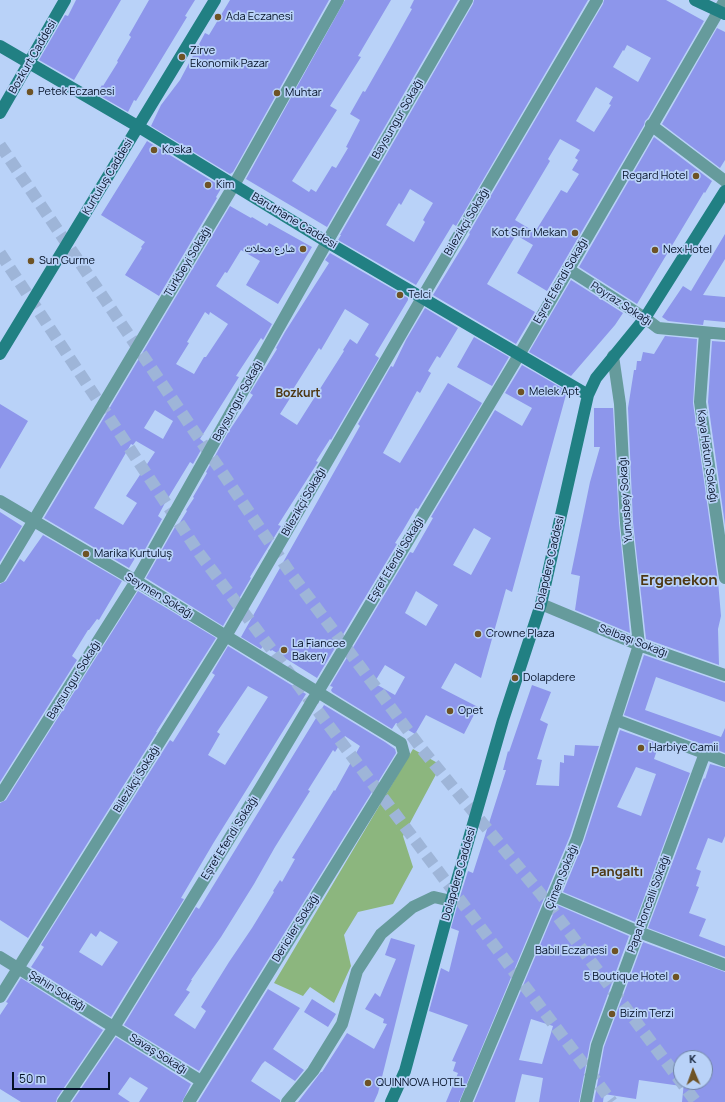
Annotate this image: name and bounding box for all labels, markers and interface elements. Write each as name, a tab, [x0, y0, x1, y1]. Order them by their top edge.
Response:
place label: Ada Eczanesi	[226, 10, 293, 24]
marker: Ada Eczanesi	[213, 12, 223, 22]
street label: Bozkurt Caddesi	[6, 18, 60, 96]
place label: Zirve Ekonomik Pazar	[190, 44, 269, 70]
marker: Zirve Ekonomik Pazar	[177, 52, 187, 62]
street label: Baysungur Sokağı	[370, 77, 426, 161]
place label: Petek Eczanesi	[38, 85, 115, 99]
place label: Muhtar	[285, 86, 322, 100]
marker: Petek Eczanesi	[25, 87, 35, 97]
marker: Muhtar	[272, 88, 282, 98]
street label: Kurtuluş Caddesi	[80, 137, 136, 217]
place label: Koska	[162, 143, 192, 157]
marker: Koska	[149, 145, 159, 155]
place label: Regard Hotel	[622, 169, 688, 183]
marker: Regard Hotel	[691, 171, 701, 181]
place label: Kim	[216, 178, 234, 192]
marker: Kim	[203, 180, 213, 190]
street label: Bilezikçi Sokağı	[442, 186, 492, 258]
street label: Baruthane Caddesi	[249, 190, 339, 252]
street label: Türkbeyi Sokağı	[162, 225, 214, 299]
place label: Kot Sıfır Mekan	[492, 226, 567, 240]
marker: Kot Sıfır Mekan	[570, 228, 580, 238]
street label: Eşref Efendi Sokağı	[531, 236, 591, 326]
place label: شارع محلات	[244, 242, 295, 256]
place label: Nex Hotel	[663, 243, 712, 257]
marker: شارع محلات	[298, 244, 308, 254]
marker: Nex Hotel	[650, 245, 660, 255]
place label: Sun Gurme	[39, 254, 95, 268]
marker: Sun Gurme	[26, 256, 36, 266]
street label: Poyraz Sokağı	[588, 279, 654, 329]
place label: Telci	[408, 288, 431, 302]
marker: Telci	[395, 290, 405, 300]
street label: Baysungur Sokağı	[210, 358, 266, 444]
place label: Melek Apt	[529, 385, 579, 399]
district label: Bozkurt	[275, 387, 321, 401]
marker: Melek Apt	[516, 387, 526, 397]
street label: Kaya Hatun Sokağı	[694, 409, 720, 503]
street label: Yunusbey Sokağı	[616, 457, 636, 543]
street label: Bilezikçi Sokağı	[279, 465, 329, 539]
street label: Eşref Efendi Sokağı	[366, 515, 426, 605]
street label: Dolapdere Caddesi	[533, 515, 567, 611]
place label: Marika Kurtuluş	[94, 547, 172, 561]
marker: Marika Kurtuluş	[81, 549, 91, 559]
street label: Seymen Sokağı	[123, 570, 195, 622]
district label: Ergenekon	[640, 572, 718, 590]
street label: Selbaşı Sokağı	[597, 622, 669, 660]
place label: Crowne Plaza	[486, 627, 555, 641]
marker: Crowne Plaza	[473, 629, 483, 639]
place label: La Fiancee Bakery	[292, 637, 345, 663]
street label: Baysungur Sokağı	[44, 638, 104, 722]
marker: La Fiancee Bakery	[279, 645, 289, 655]
place label: Dolapdere	[523, 671, 575, 685]
marker: Dolapdere	[510, 673, 520, 683]
place label: Opet	[458, 704, 483, 718]
marker: Opet	[445, 706, 455, 716]
place label: Harbiye Camii	[649, 741, 718, 755]
street label: Bilezikçi Sokağı	[111, 743, 163, 815]
marker: Harbiye Camii	[636, 743, 646, 753]
street label: Eşref Efendi Sokağı	[199, 794, 261, 882]
street label: Dolapdere Caddesi	[439, 826, 479, 922]
street label: Çimen Sokağı	[543, 843, 581, 911]
street label: Papa Roncalli Sokağı	[625, 853, 673, 955]
district label: Pangaltı	[591, 864, 643, 880]
street label: Dericiler Sokağı	[270, 891, 322, 965]
place label: Babil Eczanesi	[535, 944, 607, 958]
marker: Babil Eczanesi	[610, 946, 620, 956]
street label: Şahin Sokağı	[26, 968, 88, 1014]
place label: 5 Boutique Hotel	[584, 970, 668, 984]
marker: 5 Boutique Hotel	[671, 972, 681, 982]
place label: Bizim Terzi	[620, 1007, 674, 1021]
marker: Bizim Terzi	[607, 1009, 617, 1019]
street label: Savaş Sokağı	[127, 1031, 189, 1077]
north arrow	[673, 1050, 713, 1090]
text: K	[689, 1051, 696, 1066]
scale bar	[14, 1064, 112, 1090]
text: 50 m	[19, 1070, 46, 1087]
place label: QUINNOVA HOTEL	[376, 1076, 466, 1090]
marker: QUINNOVA HOTEL	[363, 1078, 373, 1088]

